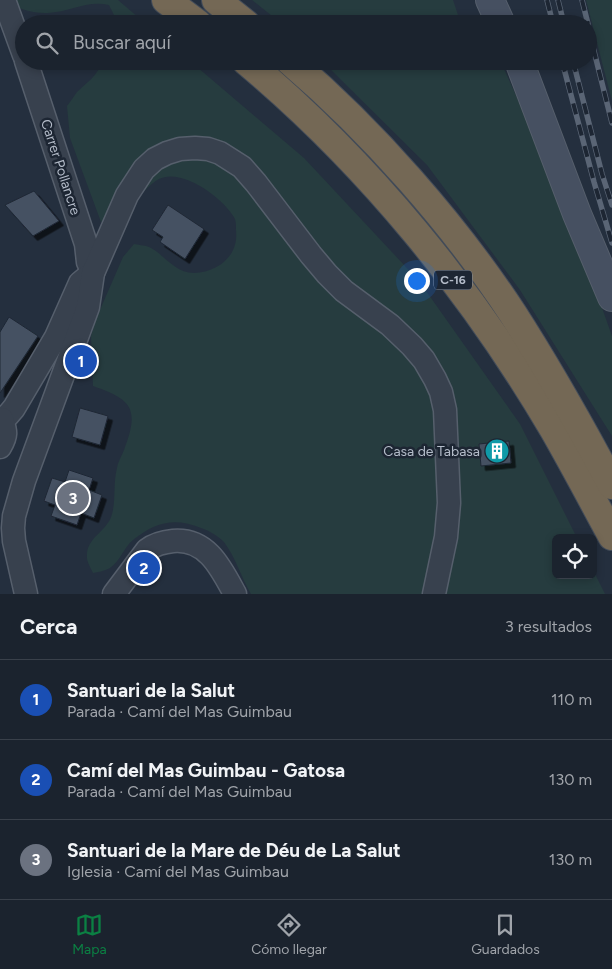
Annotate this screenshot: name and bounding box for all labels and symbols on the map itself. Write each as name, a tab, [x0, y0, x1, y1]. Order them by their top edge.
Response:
street label: Carrer Pollancre	[37, 117, 84, 218]
your location	[404, 268, 430, 294]
road number: C-16	[434, 270, 472, 290]
pin: 1	[65, 342, 97, 380]
building icon: Casa de Tabasa	[484, 438, 510, 464]
place label: Casa de Tabasa	[383, 443, 480, 460]
pin: 3	[57, 479, 89, 517]
pin: 2	[128, 549, 160, 587]

